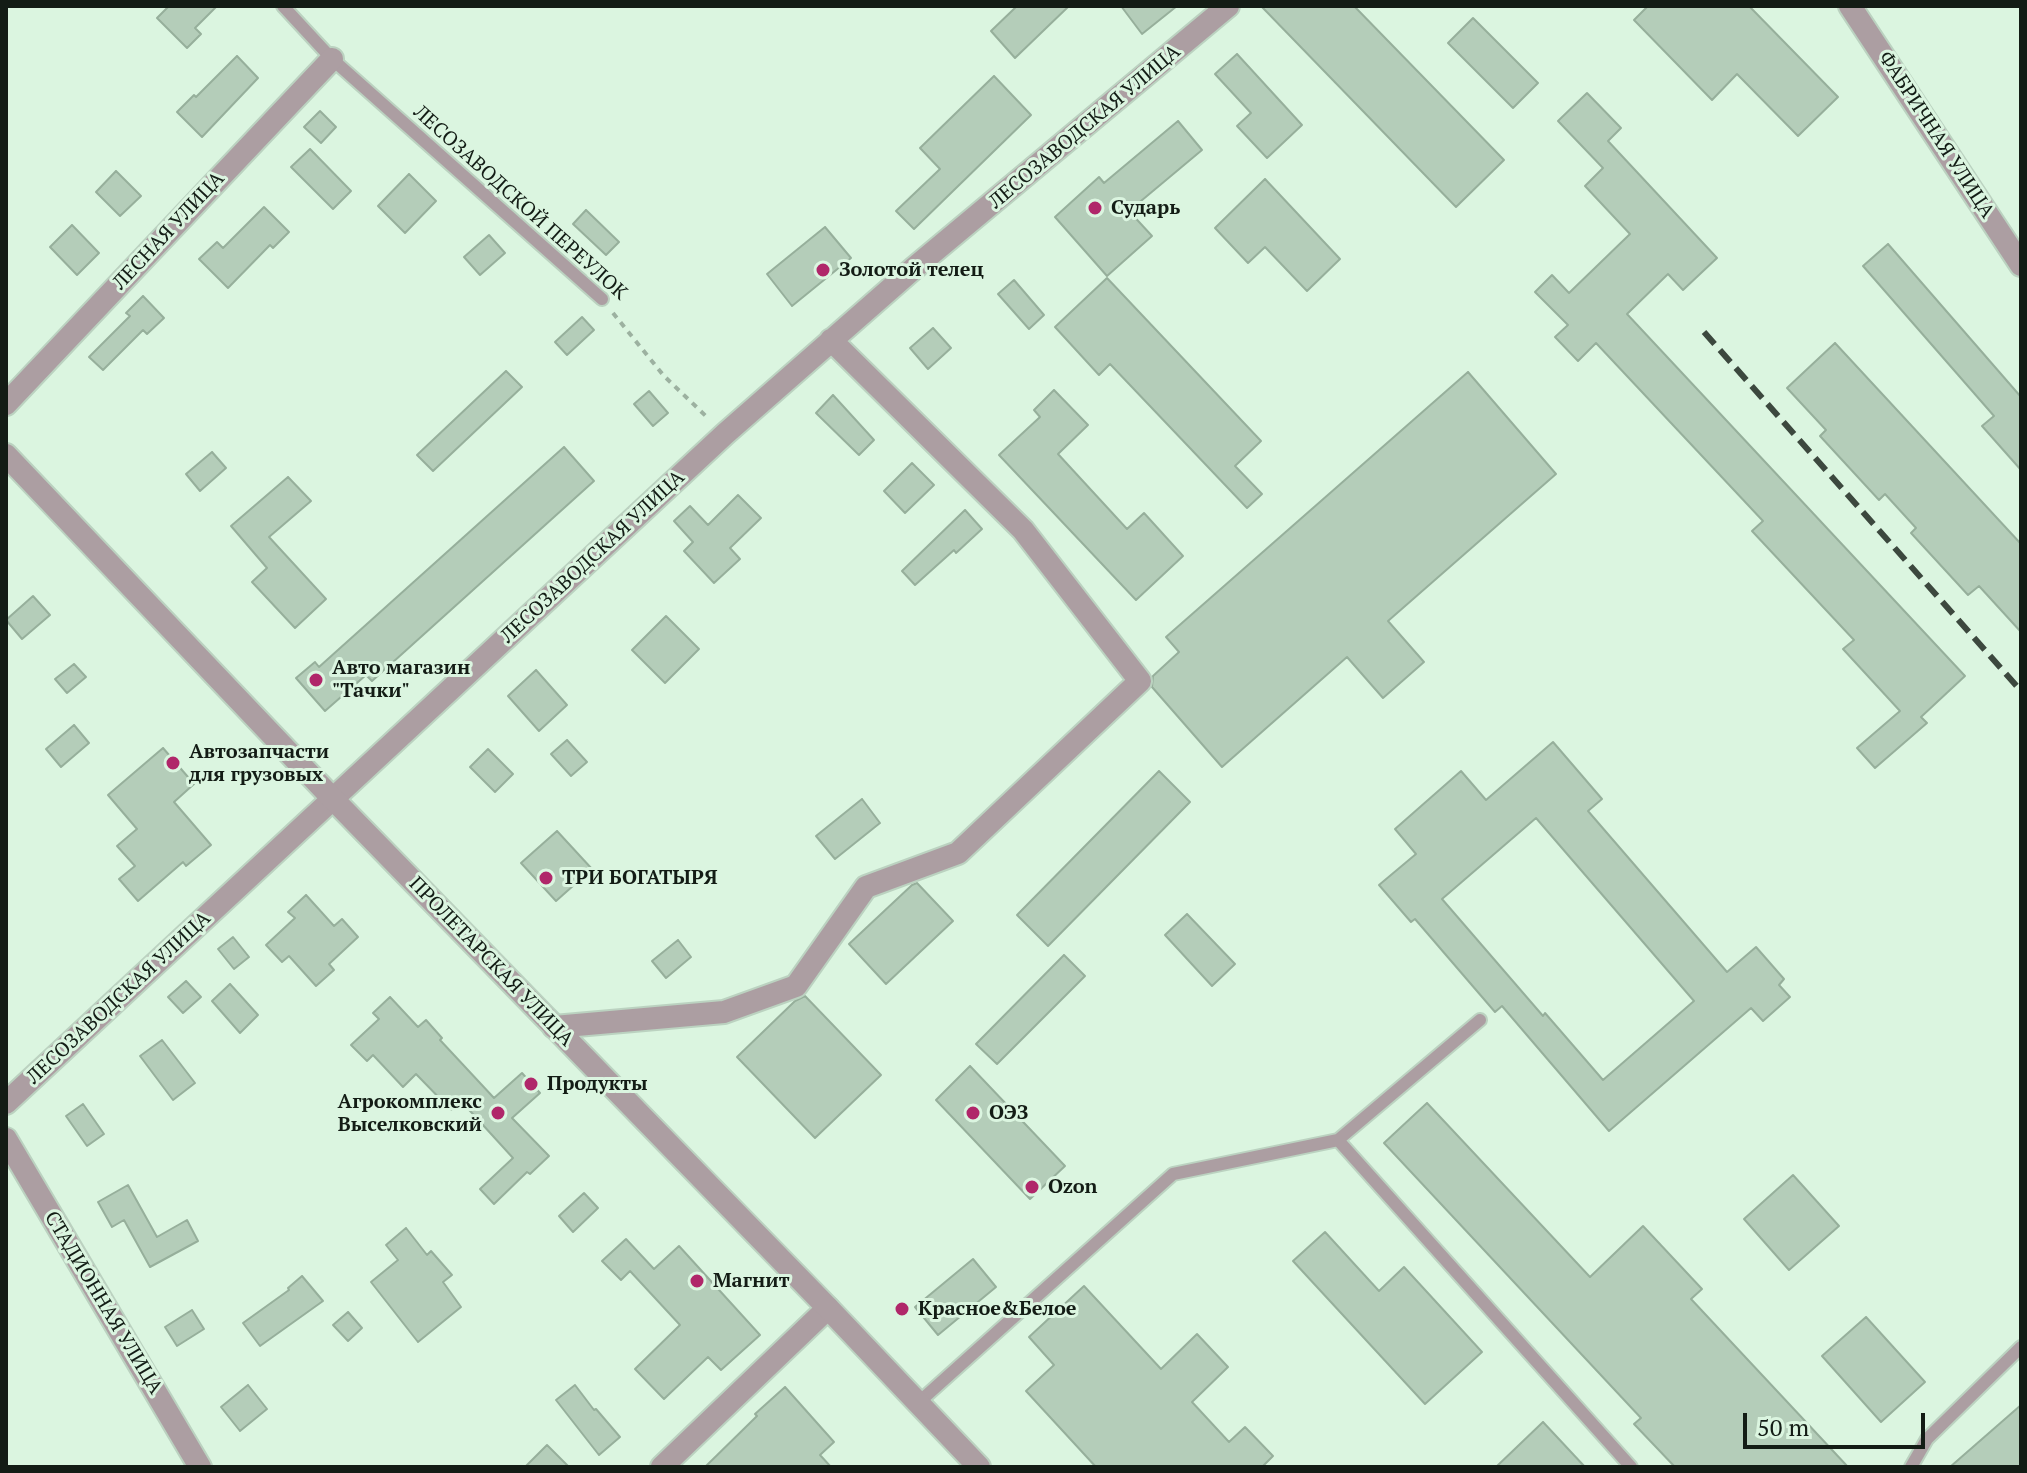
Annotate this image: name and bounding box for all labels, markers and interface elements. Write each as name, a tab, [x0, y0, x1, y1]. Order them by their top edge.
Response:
street label: ЛЕСОЗАВОДСКАЯ УЛИЦА	[985, 40, 1185, 214]
street label: ФАБРИЧНАЯ УЛИЦА	[1873, 47, 1999, 223]
street label: ЛЕСОЗАВОДСКОЙ ПЕРЕУЛОК	[408, 101, 632, 305]
street label: ЛЕСНАЯ УЛИЦА	[108, 167, 230, 295]
place label: Сударь	[1111, 196, 1180, 220]
marker: Сударь	[1086, 199, 1104, 217]
place label: Золотой телец	[839, 258, 984, 282]
marker: Золотой телец	[814, 261, 832, 279]
street label: ЛЕСОЗАВОДСКАЯ УЛИЦА	[496, 466, 690, 648]
place label: Авто магазин "Тачки"	[332, 656, 470, 703]
marker: Авто магазин "Тачки"	[307, 671, 325, 689]
place label: Автозапчасти для грузовых	[189, 740, 329, 787]
marker: Автозапчасти для грузовых	[164, 754, 182, 772]
place label: ТРИ БОГАТЫРЯ	[562, 866, 717, 890]
marker: ТРИ БОГАТЫРЯ	[537, 869, 555, 887]
street label: ПРОЛЕТАРСКАЯ УЛИЦА	[404, 872, 578, 1052]
street label: ЛЕСОЗАВОДСКАЯ УЛИЦА	[22, 907, 216, 1089]
place label: Продукты	[547, 1072, 648, 1096]
marker: Продукты	[522, 1075, 540, 1093]
place label: Агрокомплекс Выселковский	[338, 1090, 482, 1137]
place label: ОЭЗ	[989, 1101, 1028, 1125]
marker: Агрокомплекс Выселковский	[489, 1104, 507, 1122]
marker: ОЭЗ	[964, 1104, 982, 1122]
place label: Ozon	[1048, 1175, 1097, 1199]
marker: Ozon	[1023, 1178, 1041, 1196]
street label: СТАДИОННАЯ УЛИЦА	[39, 1207, 167, 1399]
place label: Магнит	[713, 1269, 790, 1293]
marker: Магнит	[688, 1272, 706, 1290]
place label: Красное&Белое	[918, 1297, 1077, 1321]
marker: Красное&Белое	[893, 1300, 911, 1318]
scale bar	[1747, 1397, 1929, 1447]
text: 50 m	[1757, 1411, 1809, 1443]

